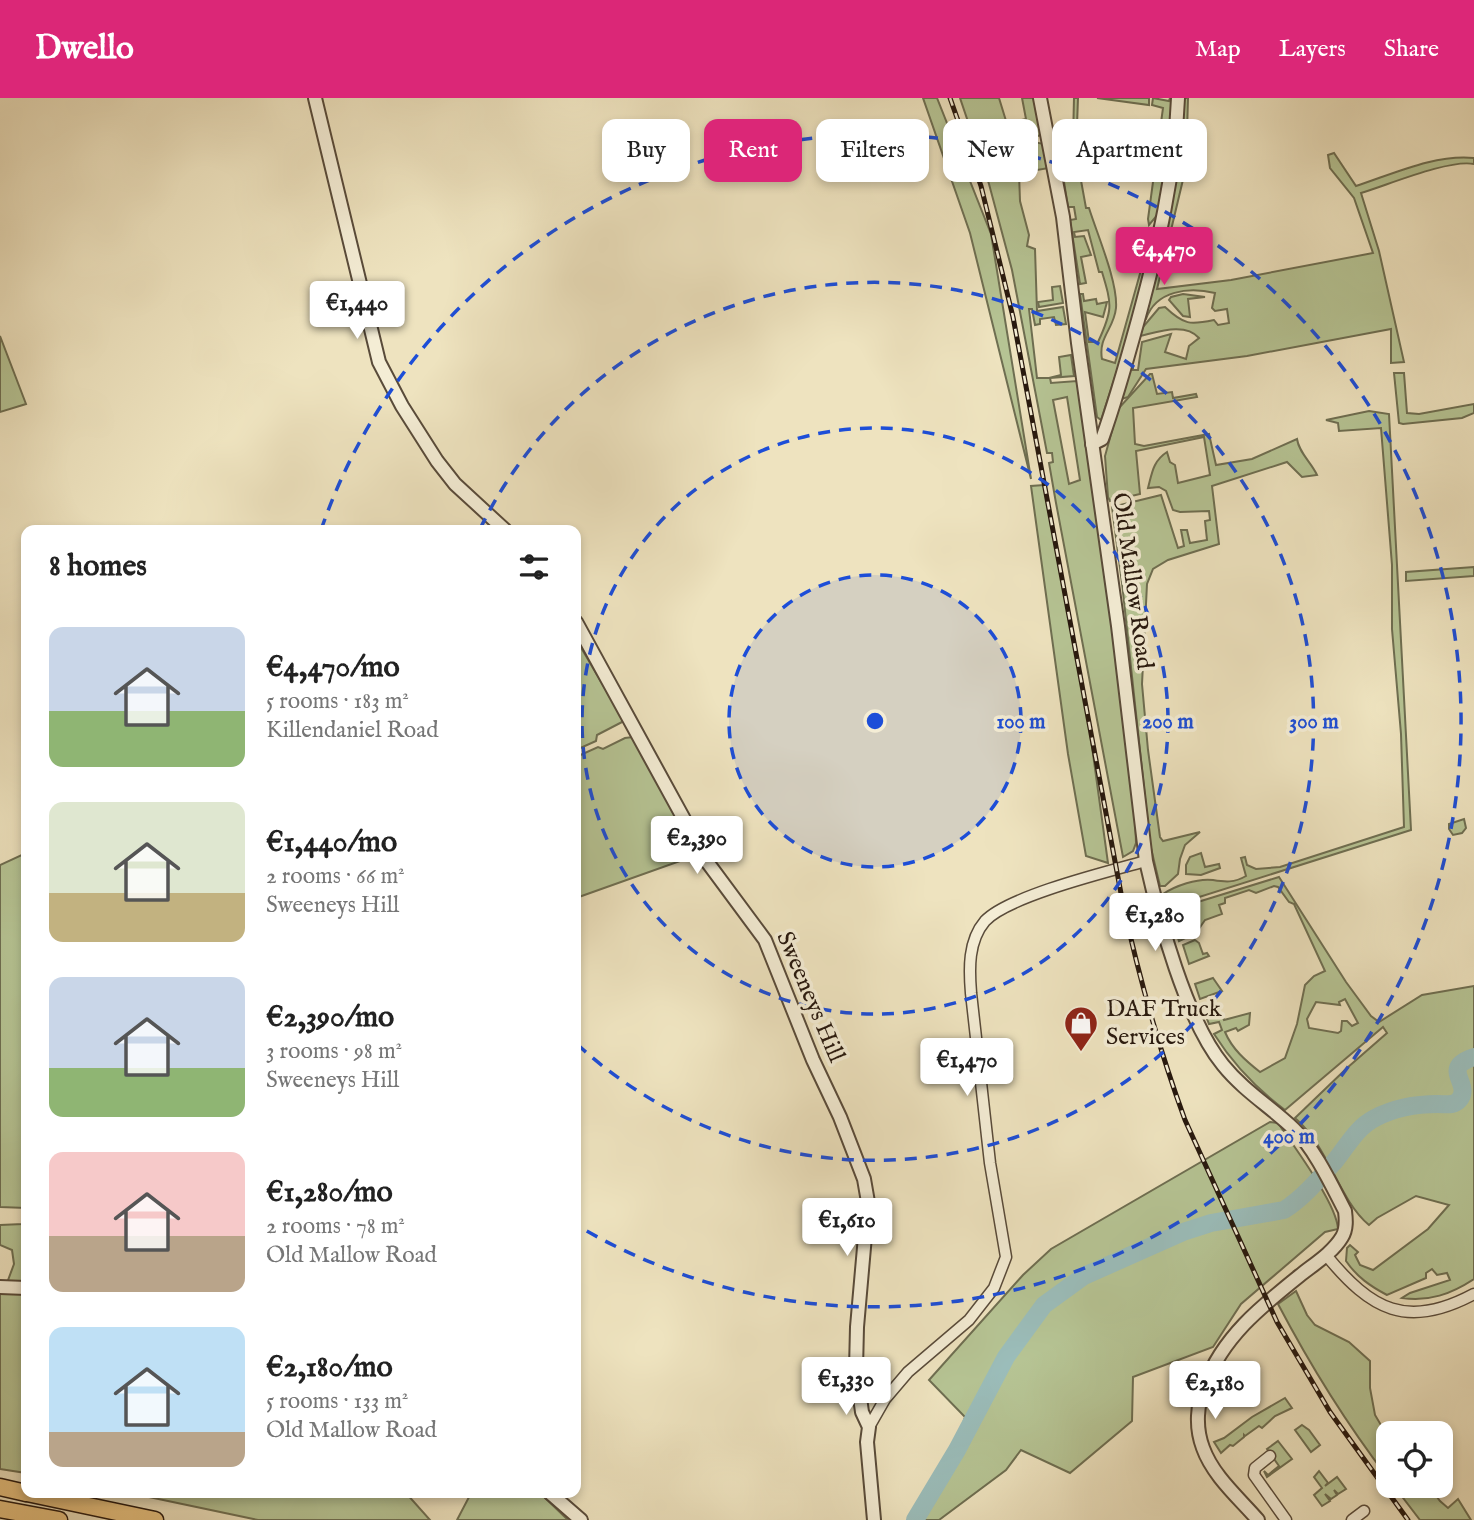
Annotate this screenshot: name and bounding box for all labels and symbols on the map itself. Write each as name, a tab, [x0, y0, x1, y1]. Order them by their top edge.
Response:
pin: €4,470	[1107, 228, 1221, 287]
pin: €1,440	[300, 282, 414, 341]
street label: Old Mallow Road	[1104, 491, 1160, 672]
centre of rings	[863, 709, 887, 733]
text: 100 m	[996, 709, 1046, 736]
text: 200 m	[1142, 709, 1194, 736]
text: 300 m	[1289, 709, 1339, 736]
pin: €2,390	[640, 816, 754, 876]
pin: €1,280	[1098, 894, 1212, 953]
street label: Sweeneys Hill	[769, 927, 852, 1068]
place label: DAF Truck Services	[1106, 994, 1222, 1053]
shop icon: DAF Truck Services	[1062, 1004, 1100, 1053]
pin: €1,470	[910, 1038, 1024, 1098]
text: 400 m	[1263, 1124, 1316, 1151]
pin: €1,610	[790, 1198, 904, 1258]
pin: €1,330	[789, 1358, 903, 1417]
pin: €2,180	[1158, 1362, 1272, 1421]

